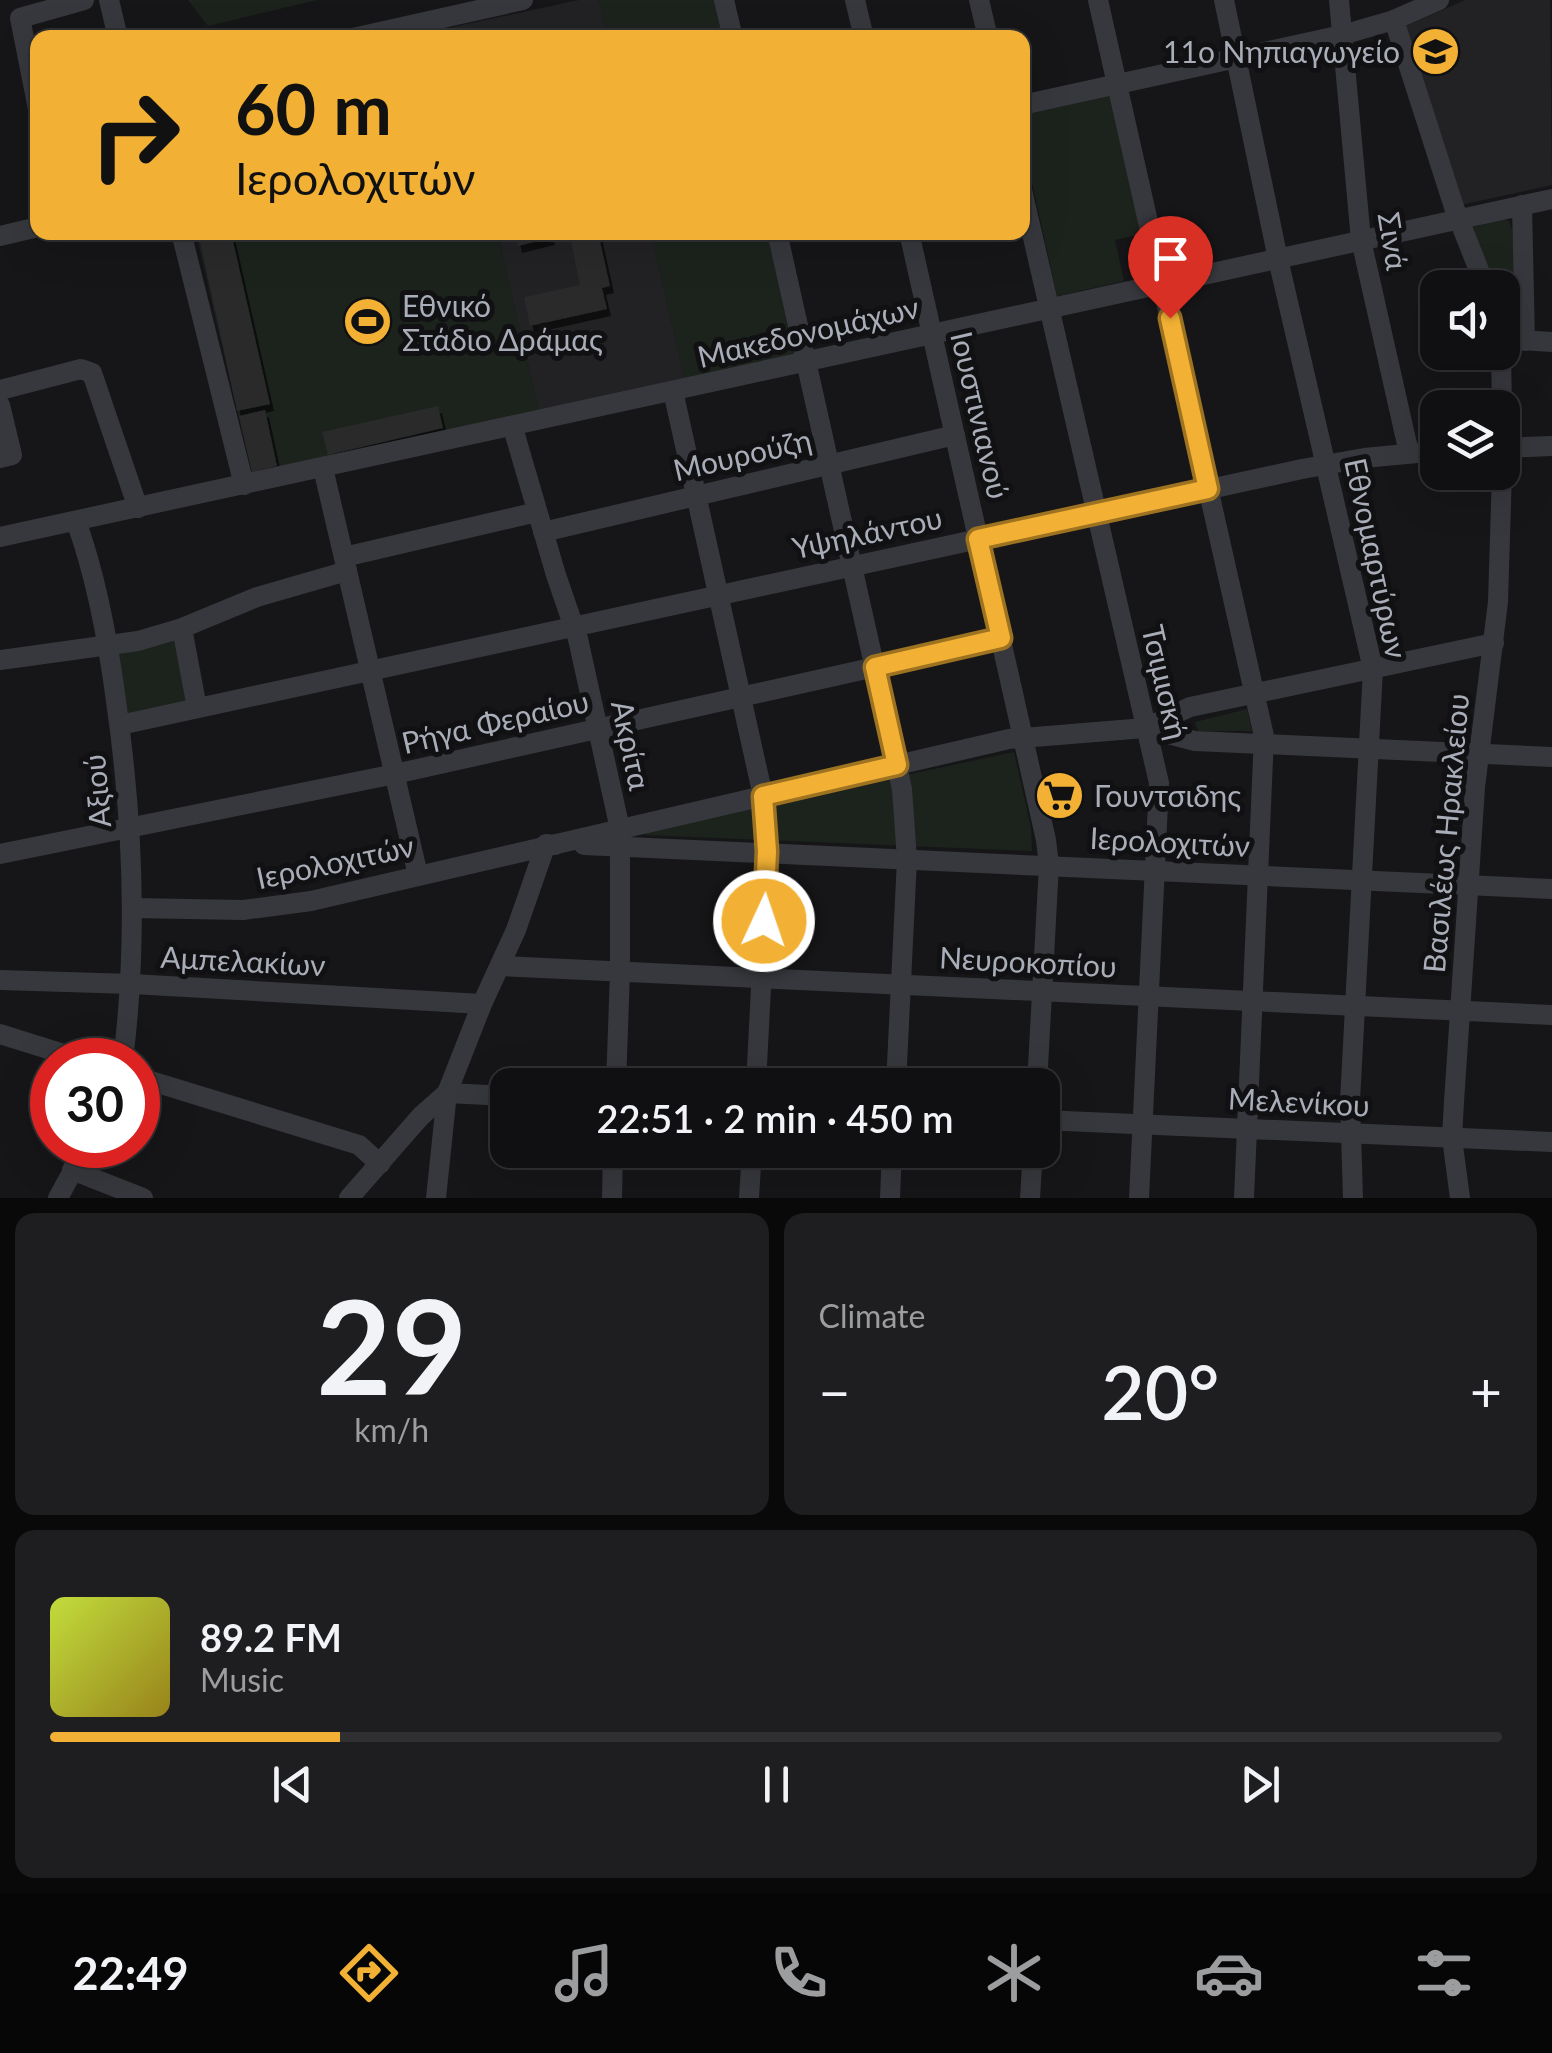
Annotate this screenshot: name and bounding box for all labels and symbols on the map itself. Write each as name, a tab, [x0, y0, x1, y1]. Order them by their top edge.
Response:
school or university icon: 11ο Νηπιαγωγείο	[1409, 25, 1461, 77]
place label: 11ο Νηπιαγωγείο	[1163, 33, 1400, 69]
street label: Σινά	[1372, 210, 1416, 273]
pin	[1128, 216, 1213, 319]
place label: Εθνικό Στάδιο Δράμας	[402, 287, 603, 357]
street label: Μακεδονομάχων	[694, 288, 922, 374]
sports icon: Εθνικό Στάδιο Δράμας	[341, 296, 393, 348]
street label: Ιουστινιανού	[944, 328, 1018, 502]
street label: Μουρούζη	[669, 421, 815, 487]
street label: Εθνομαρτύρων	[1338, 455, 1416, 661]
street label: Υψηλάντου	[789, 499, 945, 565]
street label: Τσιμισκή	[1135, 621, 1197, 743]
street label: Ρήγα Φεραίου	[398, 682, 592, 760]
street label: Βασιλέως Ηρακλείου	[1415, 692, 1475, 974]
street label: Ακρίτα	[605, 697, 659, 793]
street label: Αξιού	[75, 753, 117, 829]
supermarket icon: Γουντσιδης	[1033, 769, 1085, 821]
place label: Γουντσιδης	[1094, 777, 1241, 813]
street label: Ιερολοχιτών	[1089, 819, 1251, 863]
street label: Ιερολοχιτών	[253, 827, 417, 895]
position arrow	[712, 869, 816, 973]
street label: Αμπελακίων	[160, 938, 326, 982]
street label: Νευροκοπίου	[938, 938, 1118, 984]
speed limit sign: 30	[30, 1038, 160, 1168]
street label: Μελενίκου	[1227, 1079, 1371, 1123]

